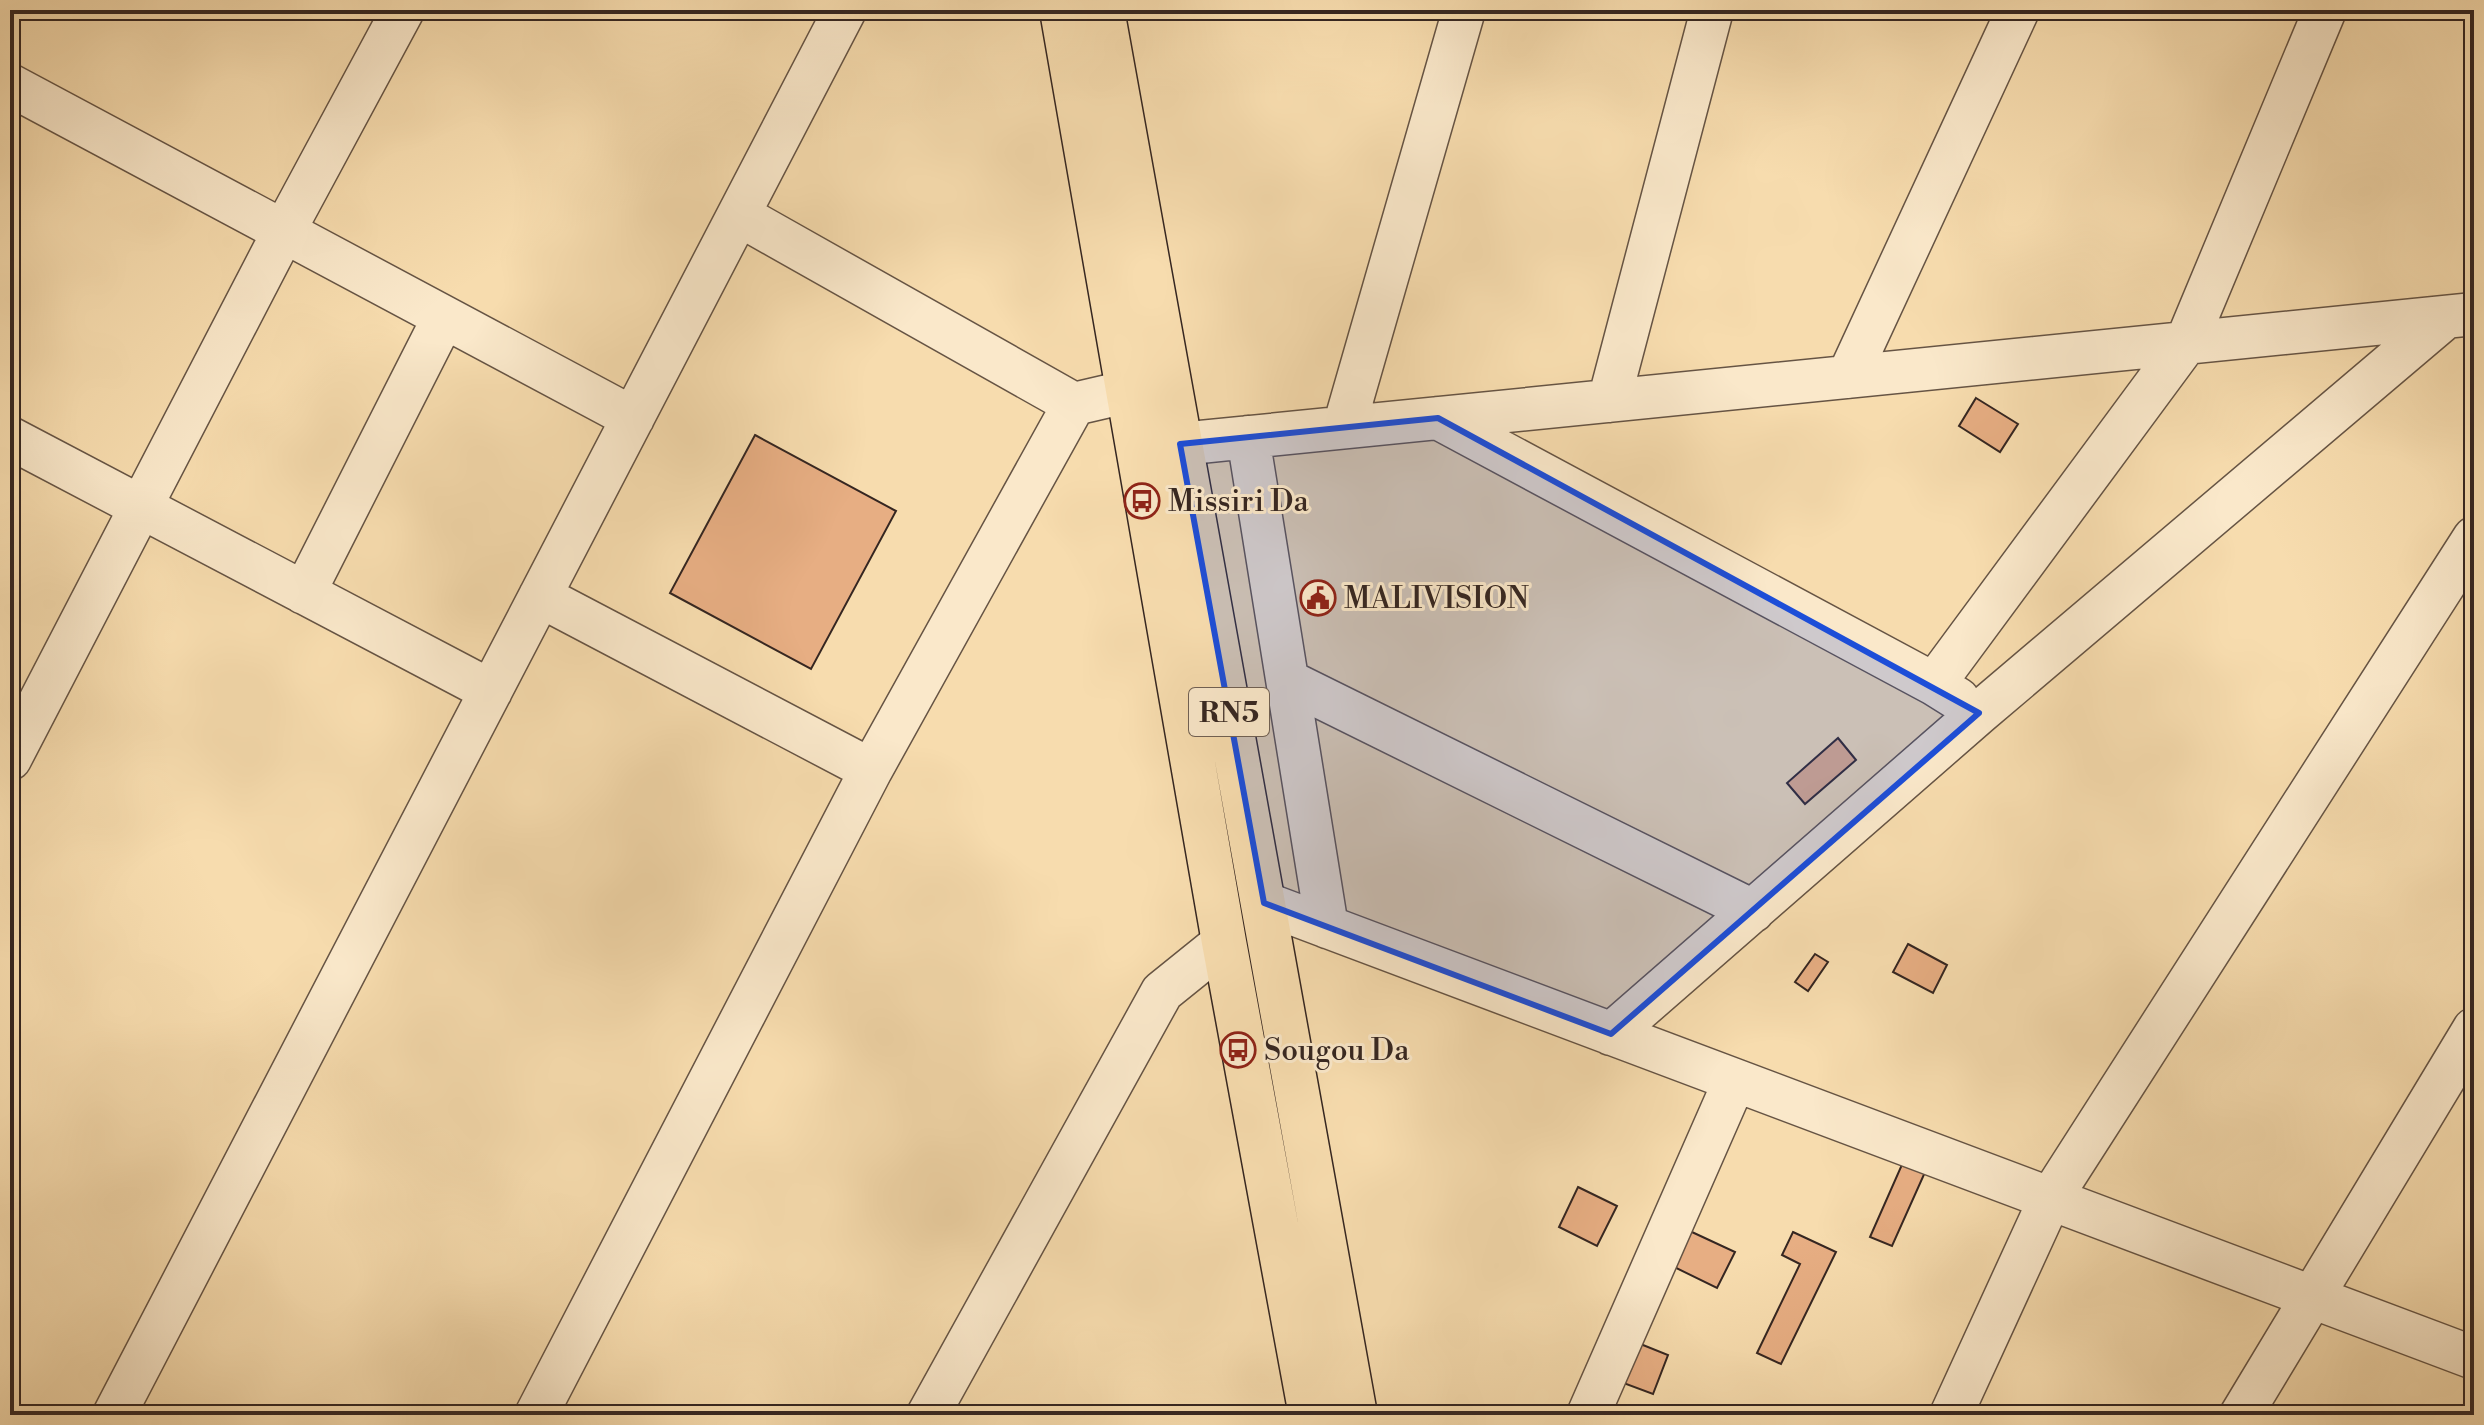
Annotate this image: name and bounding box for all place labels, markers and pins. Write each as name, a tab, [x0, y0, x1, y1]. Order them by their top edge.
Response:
bus stop icon: Missiri Da	[1123, 482, 1161, 520]
place label: Missiri Da	[1168, 483, 1310, 521]
public building icon: MALIVISION	[1299, 579, 1337, 617]
place label: MALIVISION	[1344, 580, 1529, 618]
bus stop icon: Sougou Da	[1219, 1031, 1257, 1069]
place label: Sougou Da	[1264, 1032, 1410, 1070]

